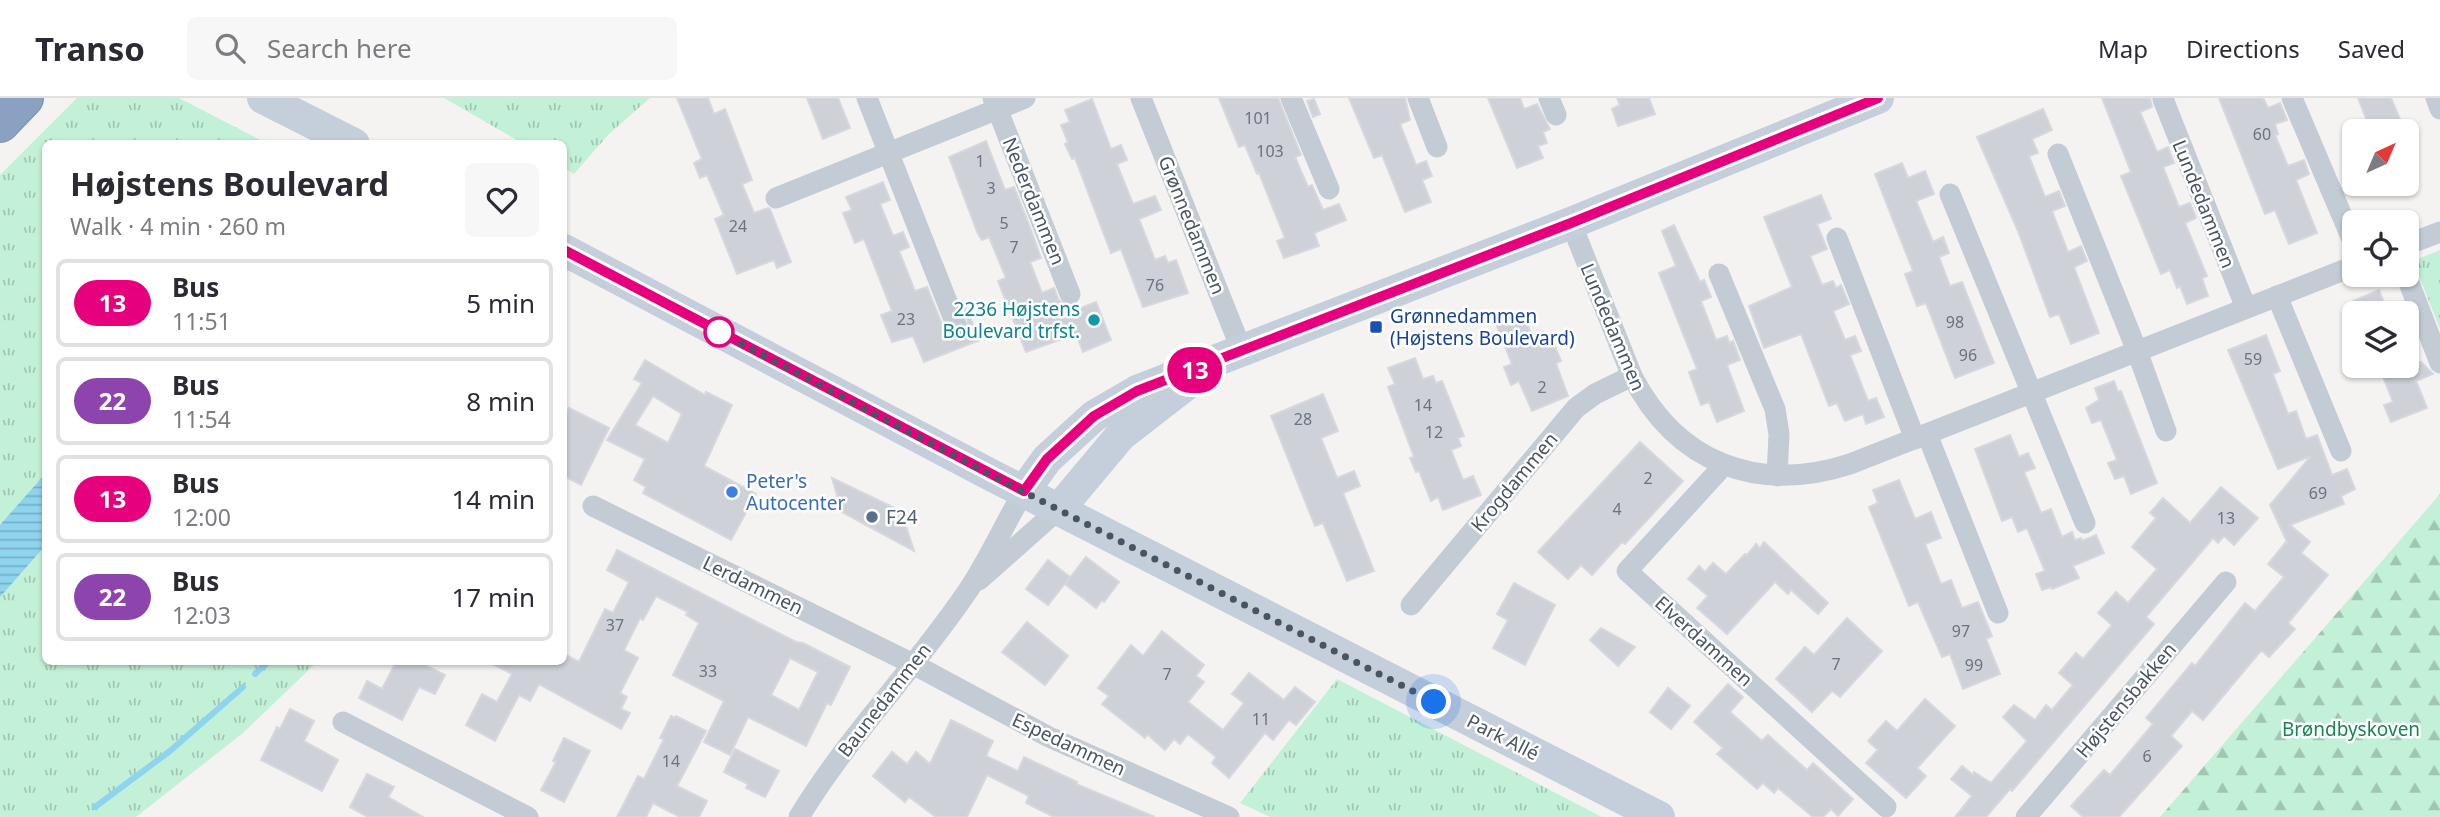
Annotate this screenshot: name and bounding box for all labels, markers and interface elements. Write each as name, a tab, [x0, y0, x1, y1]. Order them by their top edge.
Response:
search box	[187, 17, 677, 80]
text: Transo	[35, 26, 145, 71]
icon: search	[211, 29, 249, 67]
text: Search here	[267, 30, 412, 66]
text: Map	[2098, 32, 2148, 65]
text: Directions	[2186, 32, 2300, 65]
text: Saved	[2338, 32, 2405, 65]
house number: 101	[1244, 107, 1272, 129]
north arrow	[2342, 119, 2418, 196]
map controls	[2342, 119, 2419, 378]
house number: 60	[2253, 123, 2271, 145]
street label: Nederdammen	[997, 133, 1071, 269]
street label: Lundedammen	[2166, 136, 2242, 272]
house number: 103	[1256, 140, 1284, 162]
house number: 1	[975, 150, 985, 172]
street label: Grønnedammen	[1152, 152, 1232, 298]
text: Højstens Boulevard	[70, 161, 389, 206]
button: heart	[465, 163, 539, 237]
house number: 3	[986, 177, 996, 199]
text: Walk · 4 min · 260 m	[70, 210, 286, 242]
button: locate	[2342, 210, 2419, 287]
house number: 5	[999, 212, 1009, 234]
house number: 24	[729, 215, 747, 237]
house number: 7	[1009, 236, 1019, 258]
street label: Lundedammen	[1574, 259, 1652, 395]
text: Bus	[172, 269, 219, 305]
house number: 76	[1146, 274, 1164, 296]
text: 5 min	[466, 285, 535, 321]
text: 13	[99, 286, 126, 319]
place label: 2236 Højstens Boulevard trfst.	[942, 296, 1080, 344]
button: layers	[2342, 301, 2419, 378]
place label: Grønnedammen (Højstens Boulevard)	[1390, 303, 1575, 351]
text: 11:51	[172, 305, 231, 337]
house number: 23	[897, 308, 915, 330]
house number: 98	[1946, 311, 1964, 333]
marker: 2236 Højstens Boulevard trfst.	[1086, 312, 1102, 328]
unlabelled marker	[704, 317, 734, 347]
marker: Grønnedammen (Højstens Boulevard)	[1368, 319, 1384, 335]
house number: 96	[1959, 344, 1977, 366]
line badge: 13	[1164, 347, 1226, 393]
house number: 59	[2244, 348, 2262, 370]
text: 13	[1181, 353, 1209, 386]
text: Bus	[172, 367, 219, 403]
house number: 2	[1537, 376, 1547, 398]
text: 8 min	[466, 383, 535, 419]
text: 22	[99, 384, 126, 417]
house number: 14	[1414, 394, 1432, 416]
text: 11:54	[172, 403, 231, 435]
house number: 28	[1294, 408, 1312, 430]
house number: 12	[1425, 421, 1443, 443]
street label: Krogdammen	[1465, 427, 1563, 537]
text: Bus	[172, 465, 219, 501]
house number: 2	[1643, 467, 1653, 489]
place label: Peter's Autocenter	[746, 468, 845, 516]
text: 14 min	[451, 481, 535, 517]
text: 13	[99, 482, 126, 515]
house number: 69	[2309, 482, 2327, 504]
marker: Peter's Autocenter	[724, 484, 740, 500]
house number: 4	[1612, 498, 1622, 520]
text: 12:00	[172, 501, 231, 533]
place label: F24	[886, 504, 918, 530]
house number: 13	[2217, 507, 2235, 529]
marker: F24	[864, 509, 880, 525]
street label: Lerdammen	[699, 550, 807, 620]
text: Bus	[172, 563, 219, 599]
text: 17 min	[451, 579, 535, 615]
text: 22	[99, 580, 126, 613]
street label: Elverdammen	[1649, 590, 1759, 692]
text: 12:03	[172, 599, 231, 631]
house number: 37	[606, 614, 624, 636]
house number: 97	[1952, 620, 1970, 642]
street label: Højstensbakken	[2070, 637, 2182, 763]
street label: Baunedammen	[831, 638, 937, 762]
house number: 7	[1831, 653, 1841, 675]
house number: 99	[1965, 654, 1983, 676]
house number: 33	[699, 660, 717, 682]
house number: 7	[1162, 663, 1172, 685]
your location	[1416, 684, 1451, 719]
street label: Espedammen	[1008, 706, 1130, 782]
house number: 11	[1252, 708, 1270, 730]
street label: Park Allé	[1462, 708, 1544, 766]
park label: Brøndbyskoven	[2282, 716, 2420, 742]
house number: 6	[2142, 745, 2152, 767]
house number: 14	[662, 750, 680, 772]

